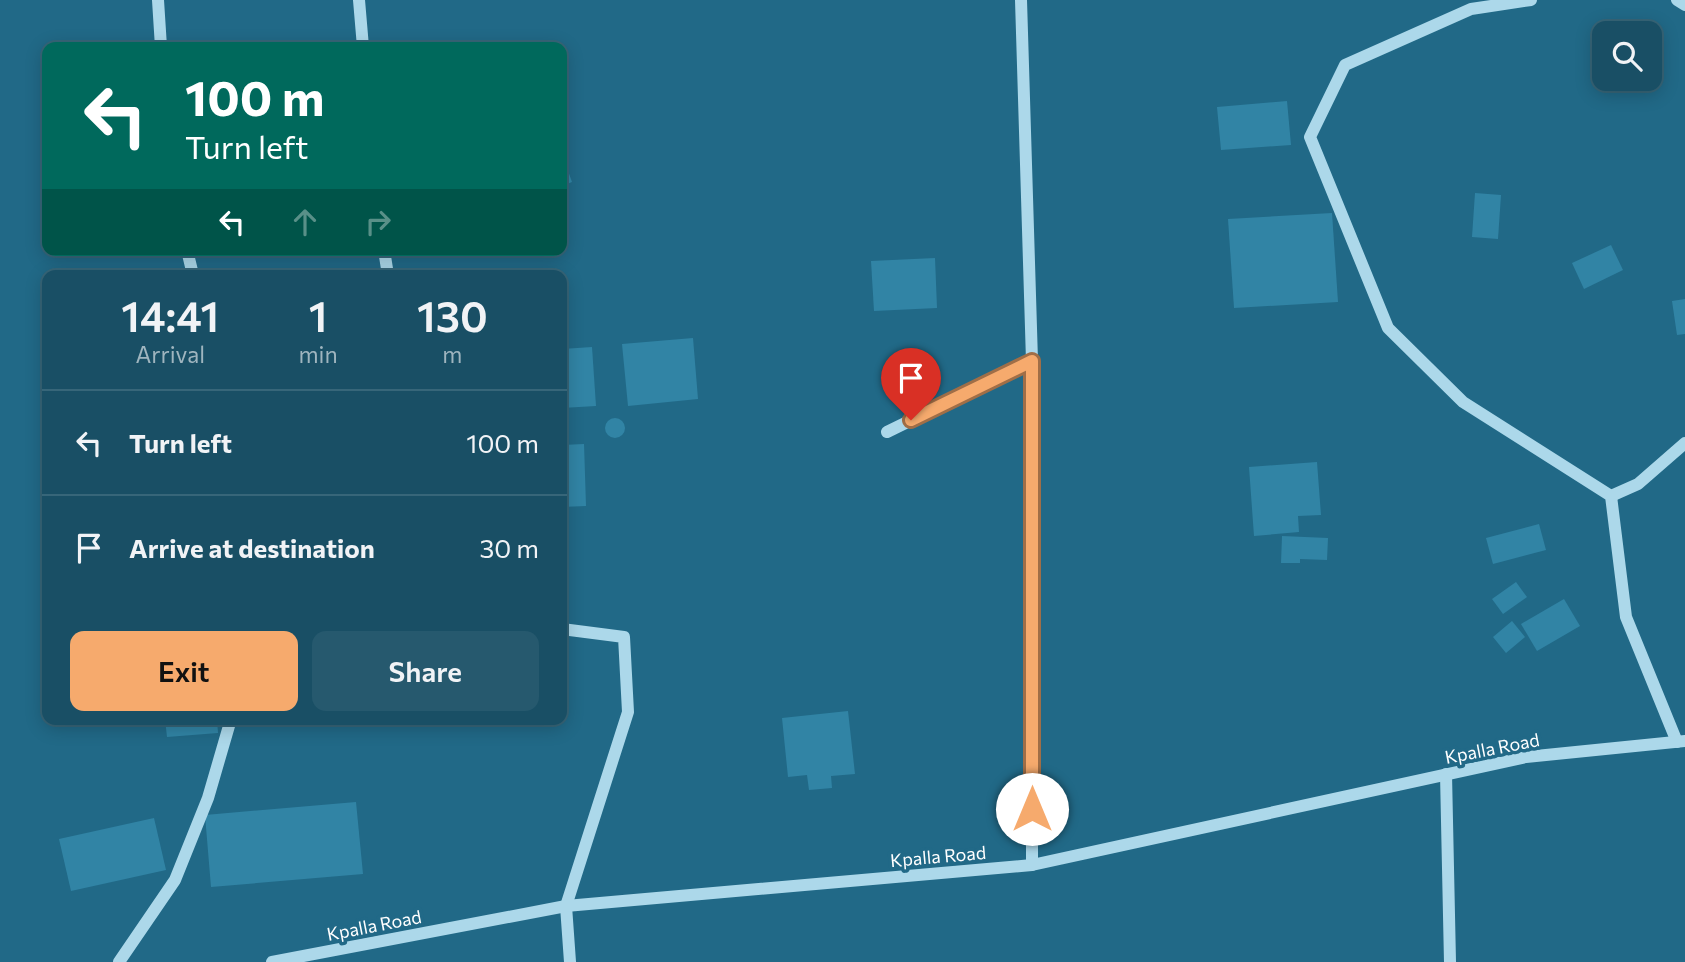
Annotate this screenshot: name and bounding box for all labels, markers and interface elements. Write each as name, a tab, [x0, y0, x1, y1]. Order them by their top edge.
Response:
map controls	[1592, 21, 1662, 91]
button: search	[1592, 21, 1662, 91]
text: 100 m	[185, 66, 324, 126]
icon: left	[70, 70, 161, 161]
text: Turn left	[185, 126, 309, 166]
icon: left	[213, 203, 251, 241]
icon: ahead	[286, 203, 324, 241]
icon: right	[359, 203, 397, 241]
text: 14:41	[121, 289, 219, 341]
text: 1	[309, 289, 327, 341]
text: 130	[417, 289, 488, 341]
text: Arrival	[135, 340, 205, 368]
text: min	[299, 340, 338, 368]
text: m	[442, 340, 462, 368]
pin	[881, 348, 941, 420]
icon: arrive	[892, 359, 930, 397]
icon: left	[70, 424, 108, 462]
text: Turn left	[129, 427, 232, 458]
text: 100 m	[466, 427, 539, 458]
icon: arrive	[70, 529, 108, 567]
text: Arrive at destination	[129, 532, 375, 563]
text: 30 m	[480, 532, 539, 563]
button: Exit	[70, 631, 298, 711]
button: Share	[312, 631, 539, 711]
street label: Kpalla Road	[1443, 728, 1541, 768]
position arrow	[995, 772, 1069, 846]
street label: Kpalla Road	[889, 841, 987, 871]
street label: Kpalla Road	[325, 905, 423, 945]

